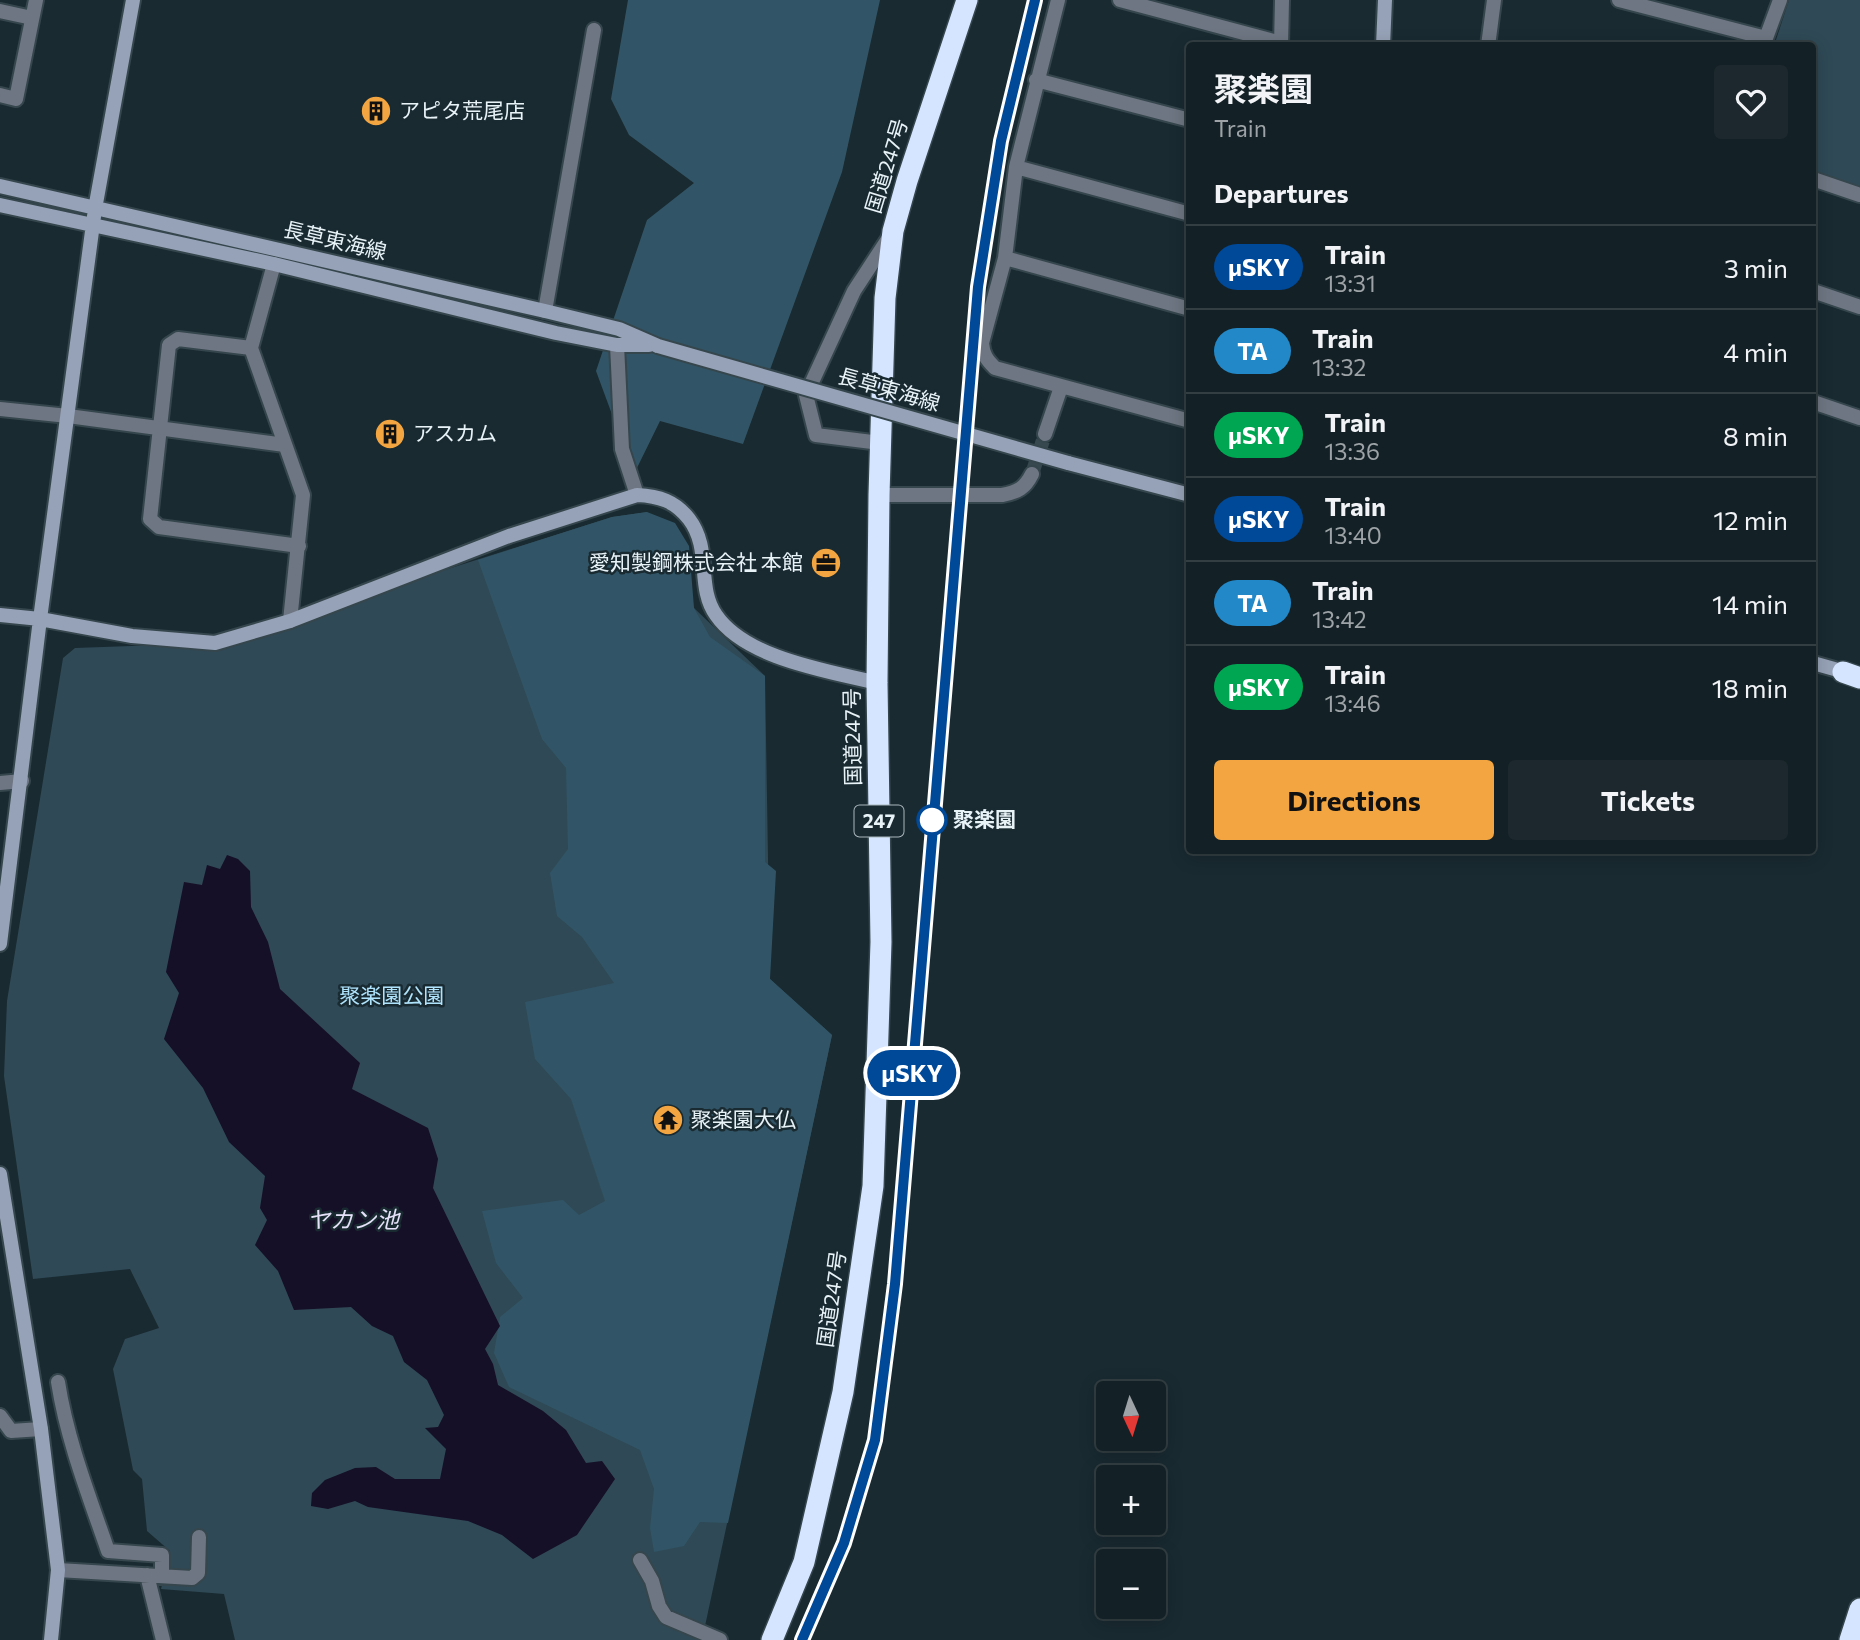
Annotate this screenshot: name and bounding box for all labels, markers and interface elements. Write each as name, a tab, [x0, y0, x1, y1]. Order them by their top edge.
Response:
button: heart	[1714, 65, 1788, 139]
text: 聚楽園	[1214, 67, 1313, 108]
building icon: アピタ荒尾店	[359, 94, 393, 128]
place label: アピタ荒尾店	[399, 97, 525, 122]
text: Train	[1214, 114, 1267, 142]
street label: 国道247号	[859, 115, 912, 216]
text: Departures	[1214, 177, 1349, 208]
street label: 長草東海線	[281, 216, 389, 264]
text: Train	[1324, 238, 1386, 269]
text: μSKY	[1228, 252, 1289, 281]
text: 3 min	[1724, 252, 1788, 283]
text: 13:31	[1324, 269, 1376, 297]
text: Train	[1312, 322, 1374, 353]
text: TA	[1237, 336, 1268, 365]
text: 4 min	[1723, 336, 1788, 367]
text: 13:32	[1312, 353, 1366, 381]
street label: 長草東海線	[836, 362, 943, 415]
text: Train	[1324, 406, 1386, 437]
building icon: アスカム	[373, 417, 407, 451]
place label: アスカム	[413, 420, 497, 445]
text: μSKY	[1228, 420, 1289, 449]
text: 8 min	[1723, 420, 1788, 451]
text: 13:36	[1324, 437, 1380, 465]
text: Train	[1324, 490, 1386, 521]
text: μSKY	[1228, 504, 1289, 533]
text: 12 min	[1713, 504, 1788, 535]
text: 13:40	[1324, 521, 1382, 549]
office icon: 愛知製鋼株式会社 本館	[809, 546, 843, 580]
place label: 愛知製鋼株式会社 本館	[589, 549, 803, 574]
text: Train	[1312, 574, 1374, 605]
text: TA	[1237, 588, 1268, 617]
text: 14 min	[1712, 588, 1788, 619]
text: 13:42	[1312, 605, 1367, 633]
text: Train	[1324, 658, 1386, 689]
text: μSKY	[1228, 672, 1289, 701]
text: 18 min	[1712, 672, 1788, 703]
street label: 国道247号	[838, 688, 865, 786]
text: 13:46	[1324, 689, 1381, 717]
button: Directions	[1214, 760, 1494, 840]
button: Tickets	[1508, 760, 1788, 840]
marker: 聚楽園	[917, 805, 947, 835]
road number: 247	[854, 806, 903, 836]
place label: 聚楽園	[953, 806, 1016, 831]
park label: 聚楽園公園	[340, 982, 445, 1007]
line badge: μSKY	[863, 1050, 961, 1096]
text: μSKY	[881, 1058, 943, 1087]
temple icon: 聚楽園大仏	[651, 1103, 685, 1137]
place label: 聚楽園大仏	[691, 1106, 796, 1131]
water label: ヤカン池	[307, 1205, 401, 1233]
street label: 国道247号	[811, 1249, 850, 1349]
north arrow	[1096, 1381, 1166, 1451]
map controls	[1096, 1381, 1166, 1619]
button: +	[1096, 1465, 1166, 1535]
button: −	[1096, 1549, 1166, 1619]

